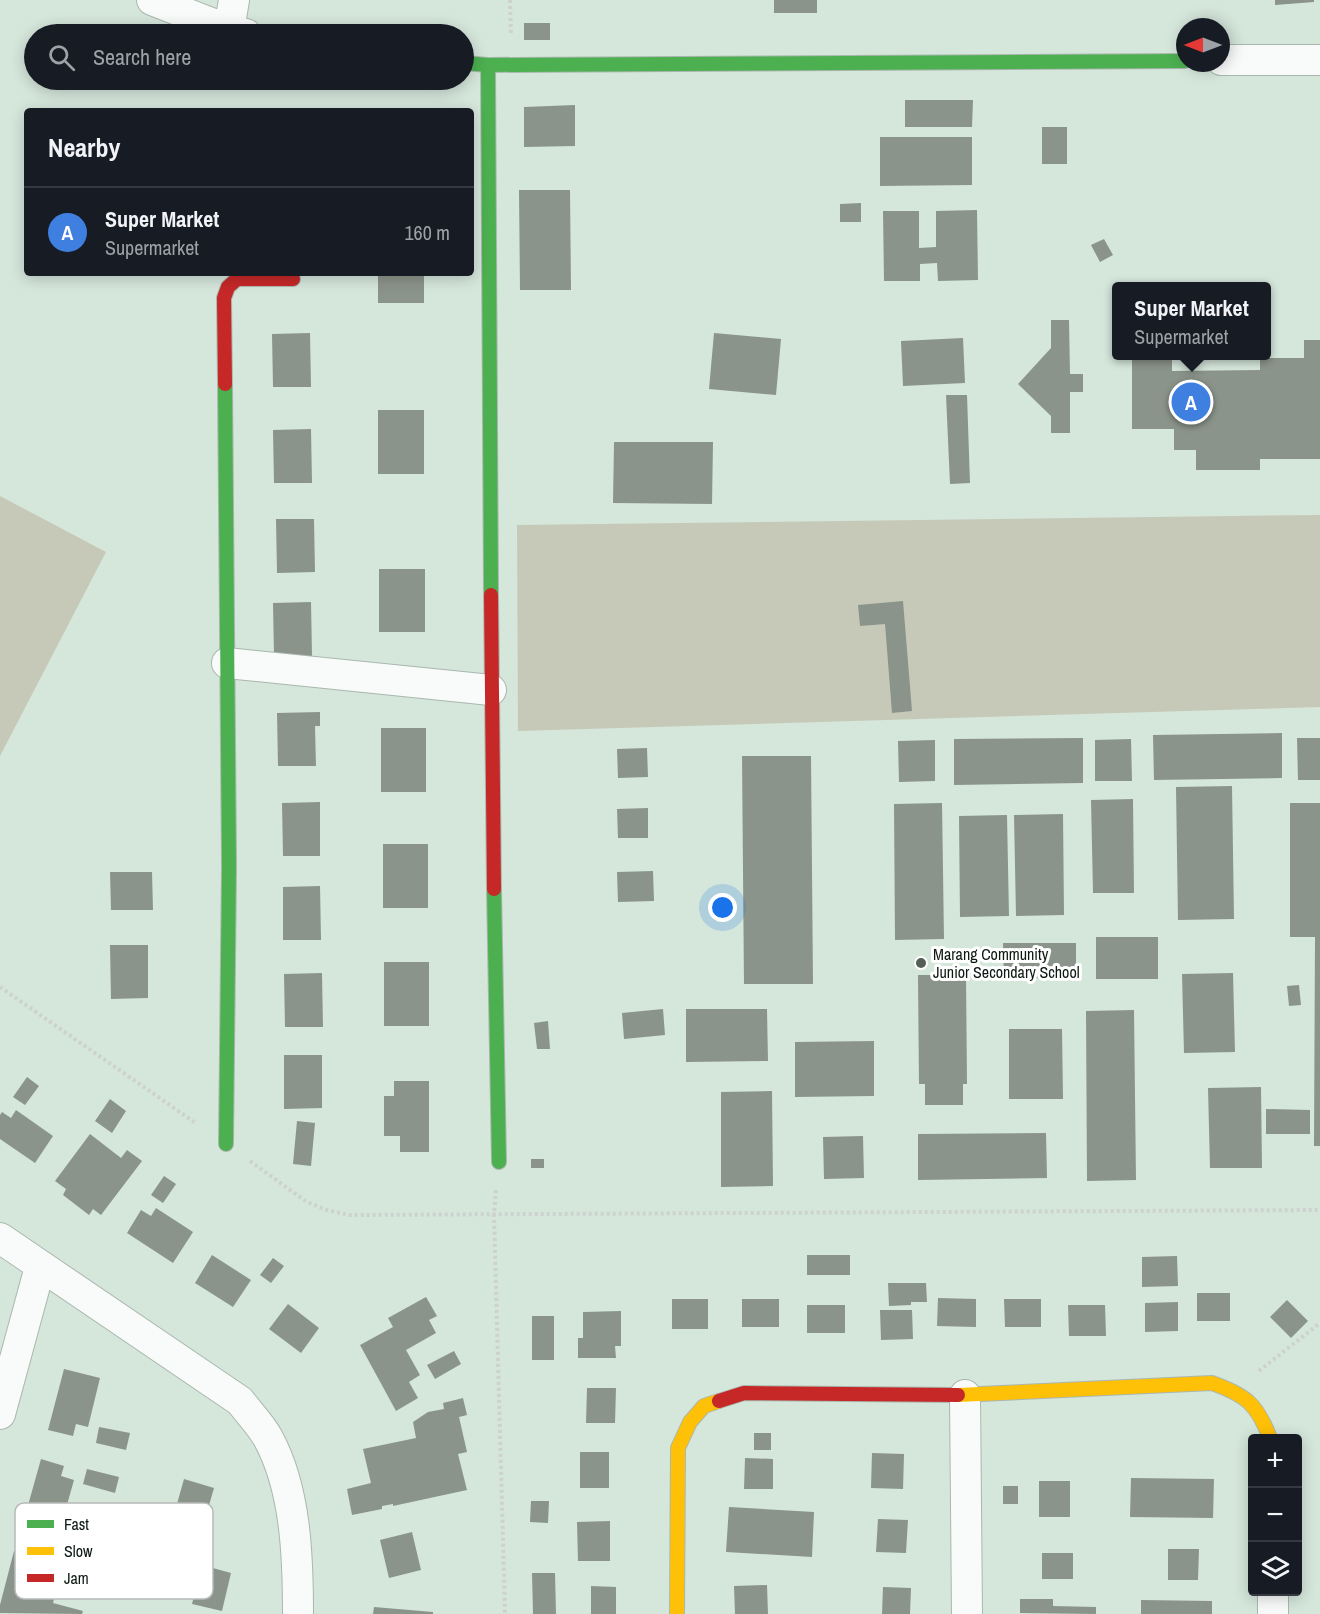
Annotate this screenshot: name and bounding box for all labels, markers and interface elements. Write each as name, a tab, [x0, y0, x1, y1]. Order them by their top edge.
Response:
north arrow	[1176, 18, 1230, 72]
search box	[24, 24, 474, 90]
icon: search	[45, 41, 78, 74]
text: Search here	[93, 42, 191, 72]
text: Nearby	[48, 130, 120, 165]
text: Super Market	[105, 204, 219, 234]
text: A	[62, 219, 73, 246]
text: 160 m	[404, 219, 450, 246]
text: Supermarket	[105, 234, 199, 261]
popup	[1112, 282, 1271, 360]
text: Super Market	[1134, 293, 1249, 323]
text: Supermarket	[1134, 323, 1228, 350]
pin: A	[1172, 380, 1210, 424]
your location	[708, 893, 737, 922]
place label: Marang Community Junior Secondary School	[933, 943, 1080, 983]
marker: Marang Community Junior Secondary School	[914, 956, 928, 970]
map controls	[1248, 1434, 1302, 1596]
button: +	[1248, 1434, 1302, 1488]
button: −	[1248, 1488, 1302, 1542]
legend	[15, 1503, 213, 1599]
text: Fast	[64, 1513, 89, 1535]
text: Slow	[64, 1540, 93, 1562]
button: layers	[1248, 1542, 1302, 1596]
text: Jam	[64, 1567, 89, 1589]

